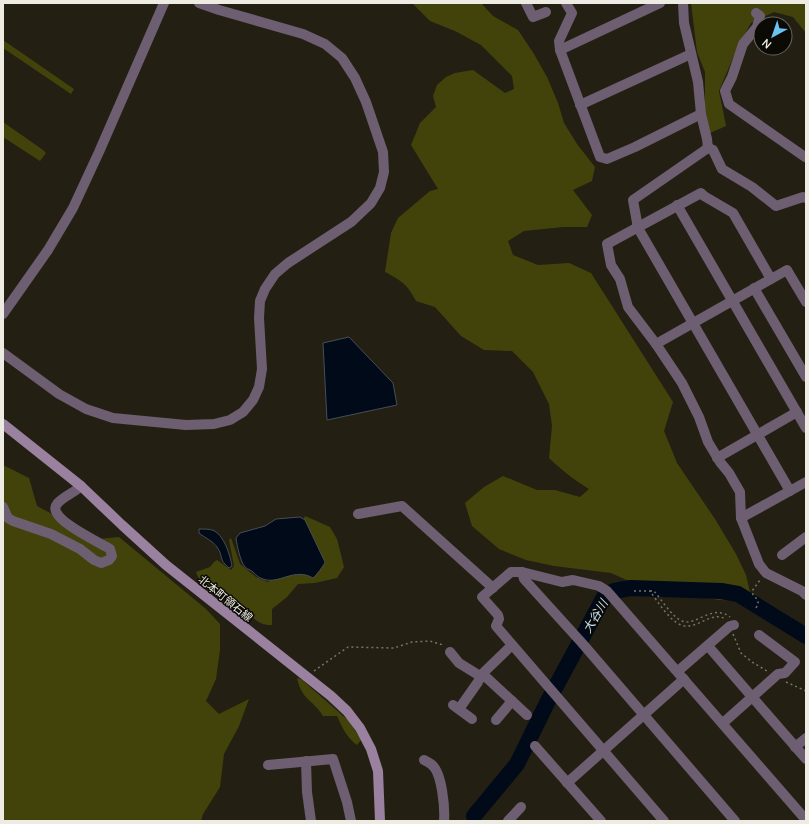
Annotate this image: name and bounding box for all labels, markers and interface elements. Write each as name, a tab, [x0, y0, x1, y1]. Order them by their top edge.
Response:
north arrow	[753, 16, 793, 56]
text: N	[758, 36, 774, 52]
street label: 北本町領石線	[196, 571, 256, 625]
water label: 大谷川	[578, 594, 613, 636]

